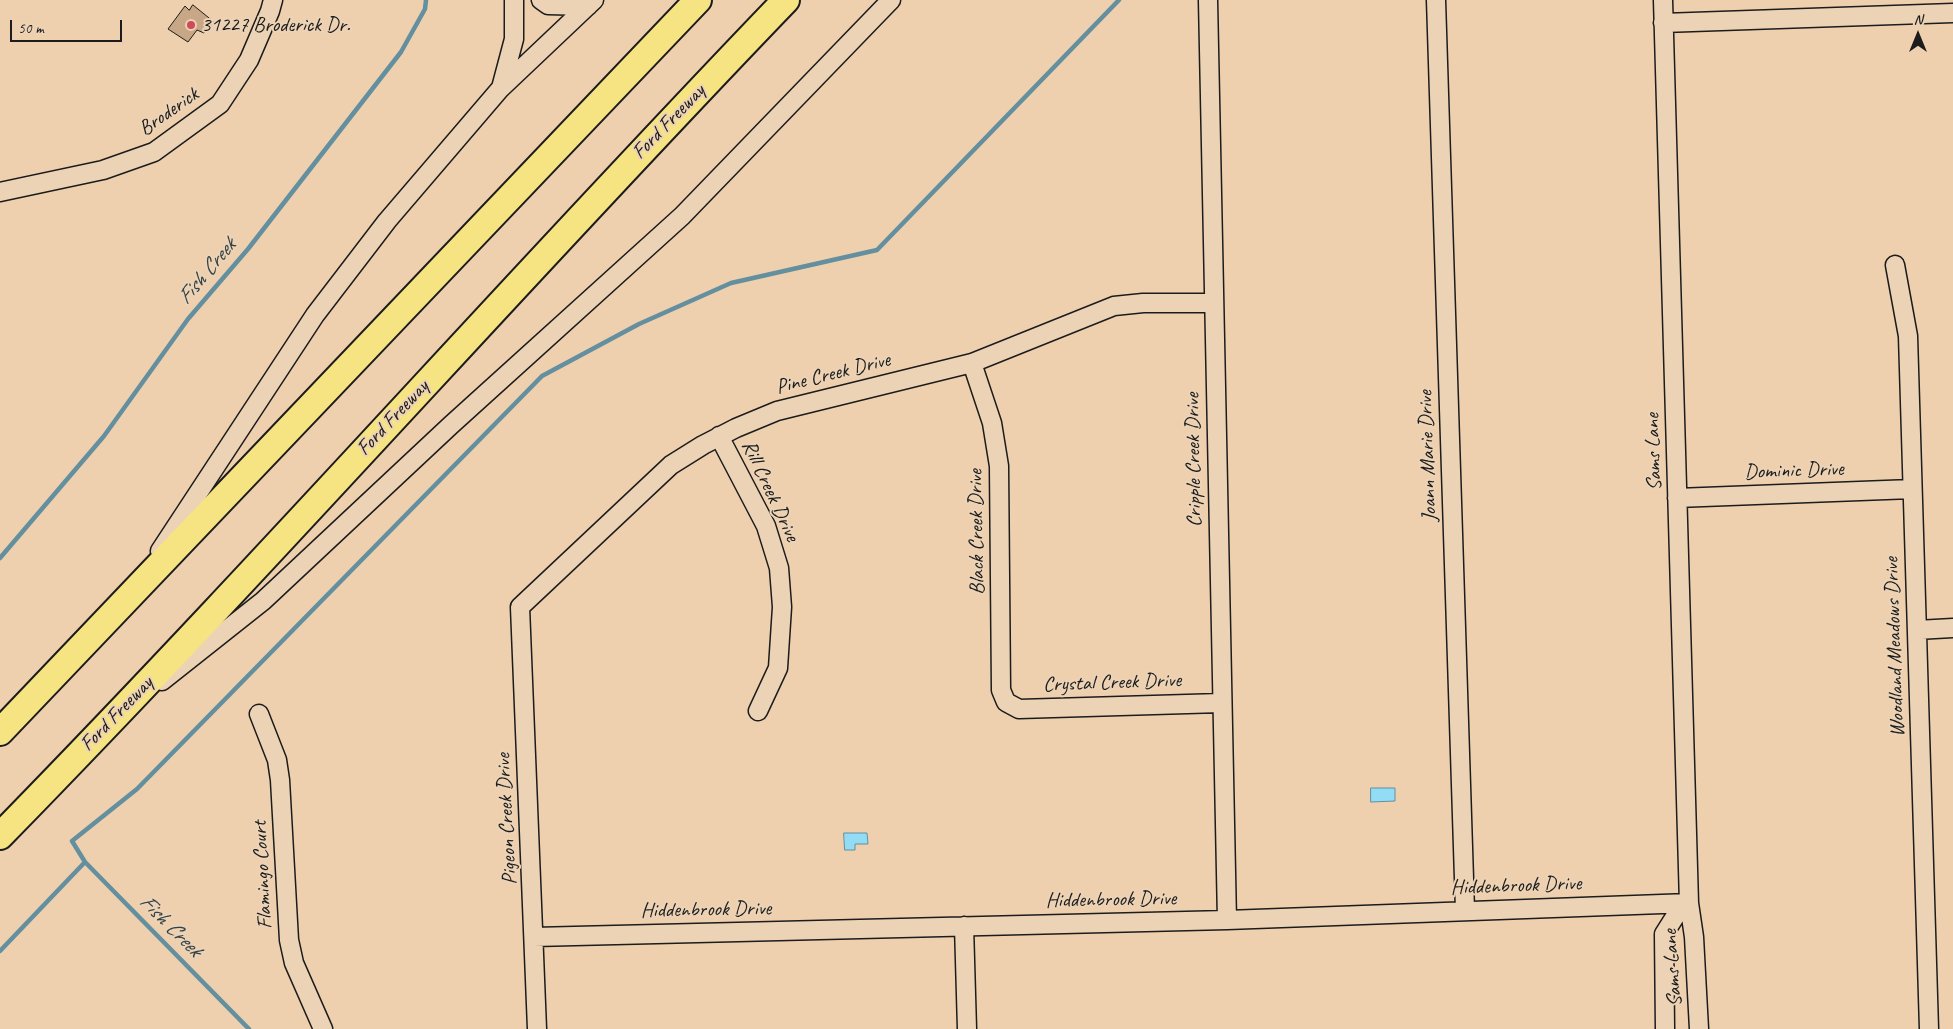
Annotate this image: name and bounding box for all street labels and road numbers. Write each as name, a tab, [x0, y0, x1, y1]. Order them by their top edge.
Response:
street label: Ford Freeway	[627, 79, 711, 165]
street label: Broderick	[134, 82, 204, 142]
street label: Pine Creek Drive	[773, 348, 893, 400]
street label: Ford Freeway	[352, 375, 434, 461]
street label: Joann Marie Drive	[1413, 390, 1443, 522]
street label: Cripple Creek Drive	[1180, 393, 1208, 527]
street label: Sams Lane	[1640, 413, 1668, 491]
street label: Rill Creek Drive	[736, 436, 804, 546]
street label: Dominic Drive	[1744, 457, 1844, 485]
street label: Black Creek Drive	[963, 469, 991, 595]
street label: Woodland Meadows Drive	[1879, 557, 1911, 737]
street label: Crystal Creek Drive	[1043, 668, 1181, 698]
street label: Ford Freeway	[75, 671, 159, 757]
street label: Pigeon Creek Drive	[491, 753, 523, 885]
street label: Flamingo Court	[248, 820, 278, 930]
street label: Hiddenbrook Drive	[1450, 871, 1582, 901]
street label: Hiddenbrook Drive	[1045, 886, 1177, 914]
street label: Hiddenbrook Drive	[640, 896, 772, 924]
street label: Sams Lane	[1658, 928, 1688, 1008]

